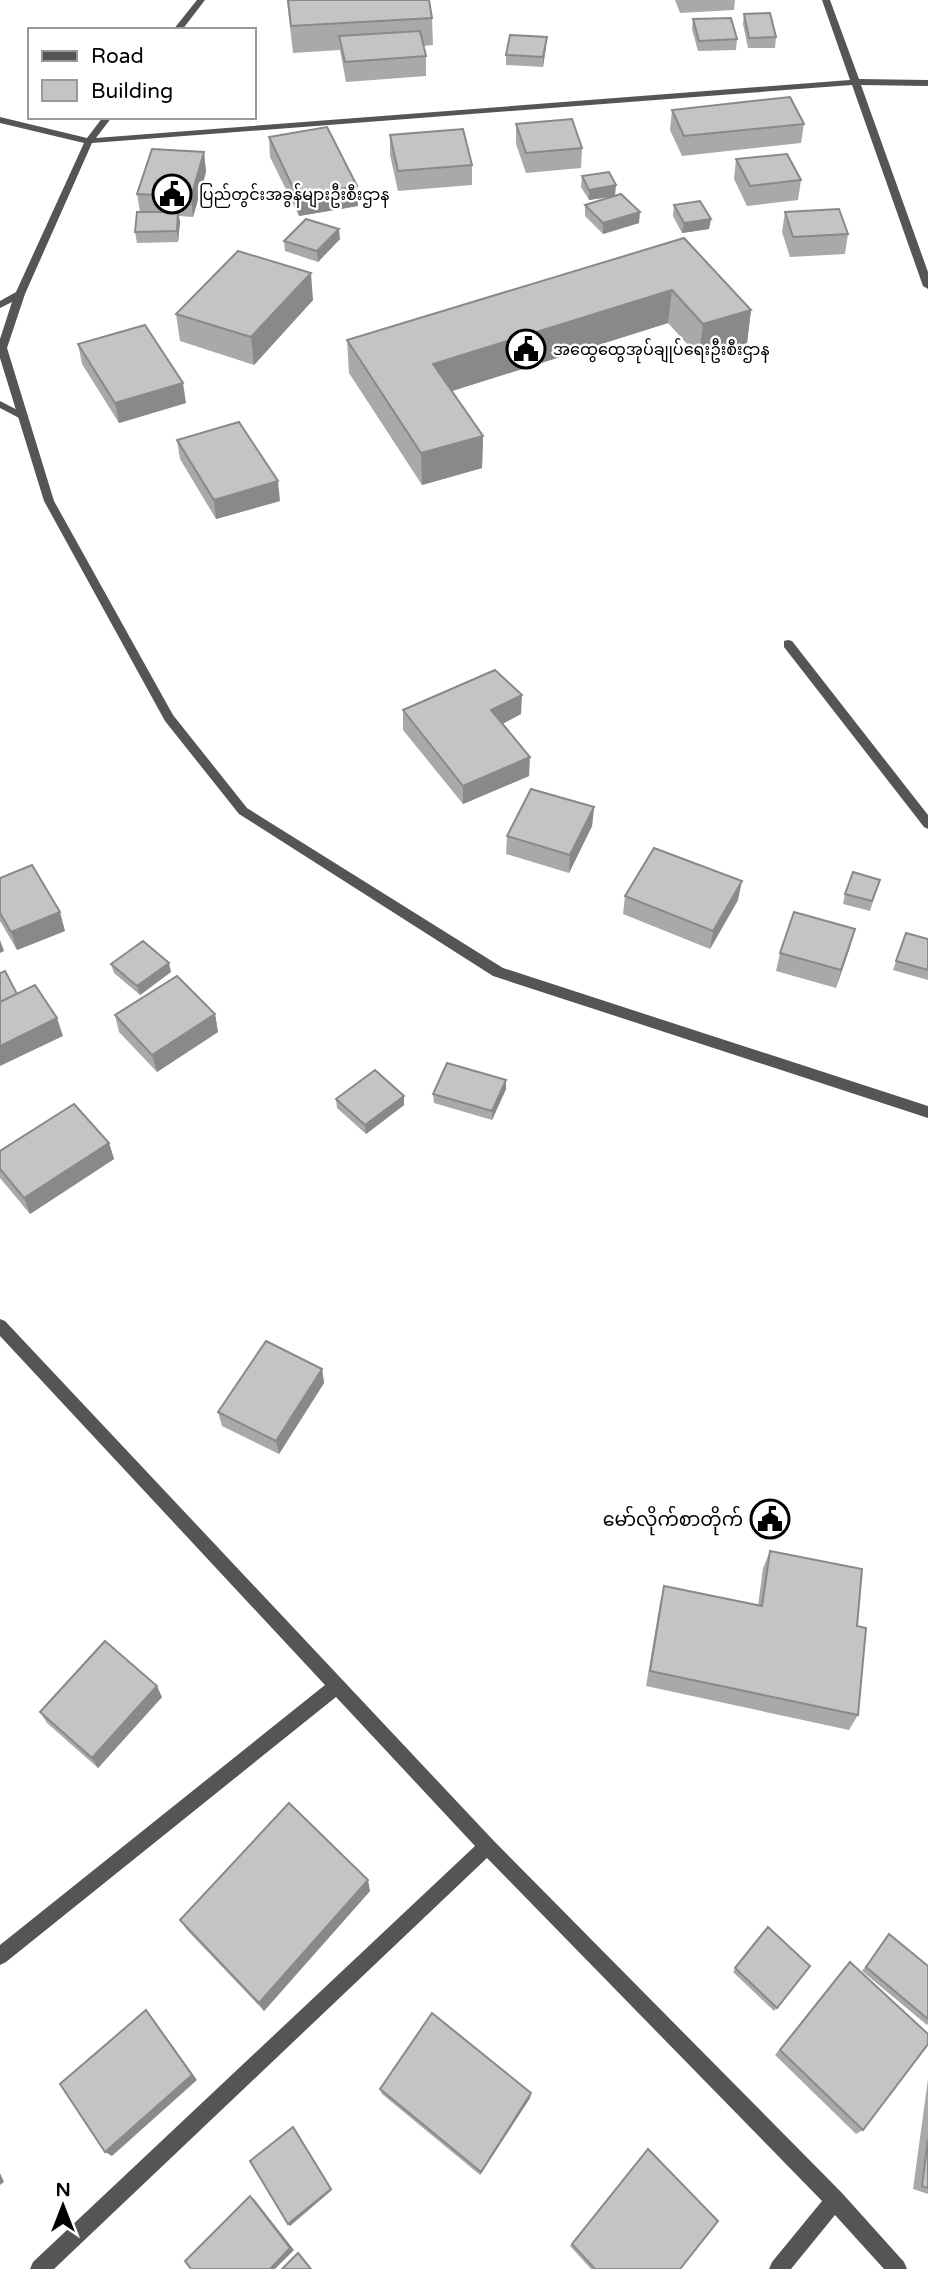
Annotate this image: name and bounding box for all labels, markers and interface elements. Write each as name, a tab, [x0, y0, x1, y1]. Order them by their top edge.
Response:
legend	[28, 28, 256, 119]
text: Road	[91, 44, 144, 69]
text: Building	[91, 79, 173, 104]
public building icon: ပြည်တွင်းအခွန်များဦးစီးဌာန	[151, 173, 193, 215]
place label: ပြည်တွင်းအခွန်များဦးစီးဌာန	[199, 183, 389, 208]
public building icon: အထွေထွေအုပ်ချုပ်ရေးဦးစီးဌာန	[505, 328, 547, 370]
place label: အထွေထွေအုပ်ချုပ်ရေးဦးစီးဌာန	[553, 338, 770, 364]
public building icon: မော်လိုက်စာတိုက်	[749, 1498, 791, 1540]
place label: မော်လိုက်စာတိုက်	[603, 1505, 743, 1536]
north arrow	[28, 2171, 98, 2241]
text: N	[55, 2179, 71, 2201]

